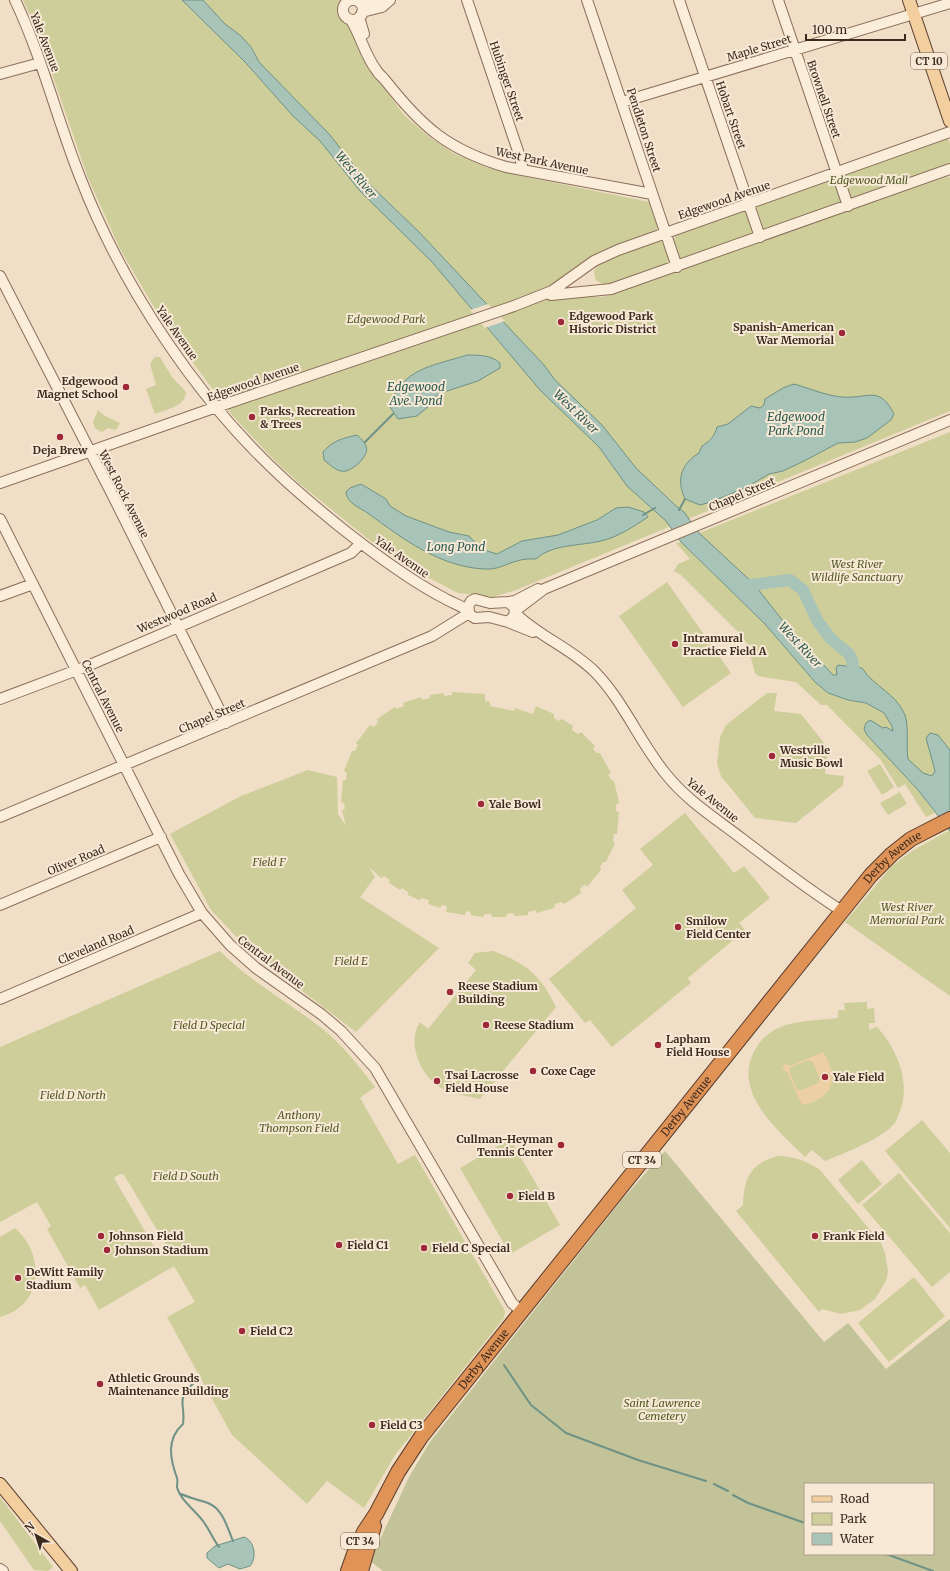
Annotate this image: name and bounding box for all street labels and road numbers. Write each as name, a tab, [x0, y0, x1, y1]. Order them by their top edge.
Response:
street label: Yale Avenue	[27, 9, 63, 74]
street label: Maple Street	[725, 31, 794, 64]
street label: Hubinger Street	[487, 39, 528, 124]
road number: CT 10	[911, 53, 947, 69]
street label: Brownell Street	[804, 58, 844, 141]
street label: Hobart Street	[713, 79, 749, 152]
street label: Pendleton Street	[624, 86, 664, 175]
street label: West Park Avenue	[493, 144, 590, 178]
street label: Edgewood Avenue	[676, 178, 772, 222]
street label: Yale Avenue	[153, 302, 201, 363]
street label: Edgewood Avenue	[205, 360, 301, 404]
street label: West Rock Avenue	[95, 447, 152, 540]
street label: Chapel Street	[707, 474, 778, 514]
street label: Yale Avenue	[371, 533, 432, 581]
street label: Westwood Road	[134, 590, 219, 636]
street label: Central Avenue	[79, 657, 127, 735]
street label: Chapel Street	[177, 696, 248, 736]
street label: Yale Avenue	[683, 774, 742, 825]
street label: Derby Avenue	[860, 828, 924, 886]
street label: Oliver Road	[45, 842, 107, 878]
street label: Cleveland Road	[56, 923, 136, 967]
street label: Central Avenue	[235, 932, 307, 992]
street label: Derby Avenue	[658, 1073, 714, 1139]
road number: CT 34	[623, 1152, 661, 1168]
street label: Derby Avenue	[455, 1326, 512, 1392]
road number: CT 34	[341, 1533, 379, 1549]

